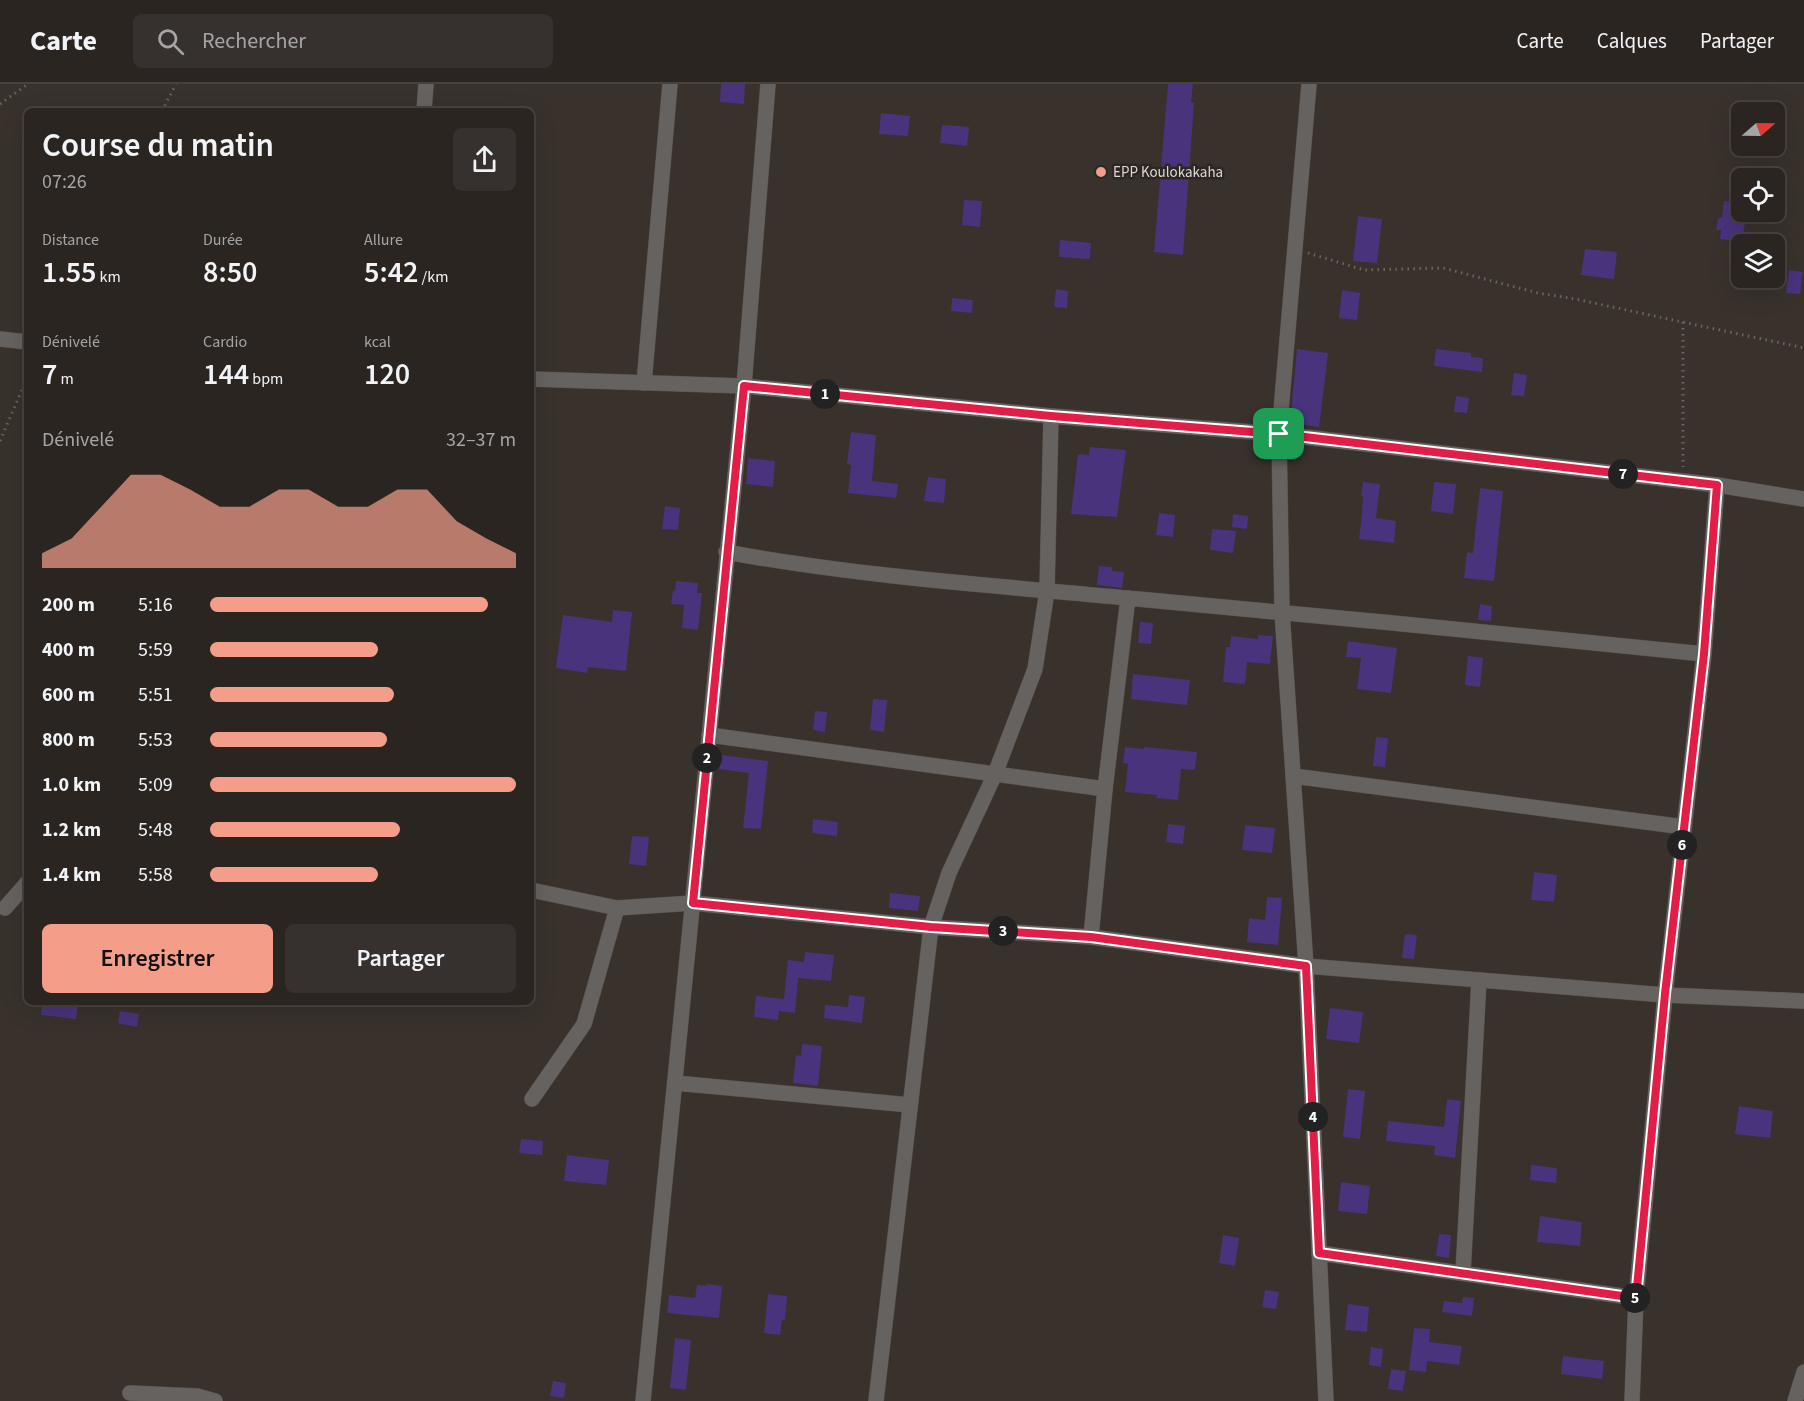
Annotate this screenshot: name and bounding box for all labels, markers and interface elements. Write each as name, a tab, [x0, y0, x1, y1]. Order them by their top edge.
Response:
search box	[133, 14, 553, 68]
text: Carte	[30, 21, 97, 61]
icon: search	[154, 25, 187, 58]
text: Rechercher	[202, 25, 306, 57]
text: Carte	[1517, 26, 1564, 56]
text: Calques	[1597, 26, 1667, 56]
text: Partager	[1700, 26, 1774, 56]
north arrow	[1731, 102, 1785, 156]
map controls	[1731, 102, 1785, 288]
text: Course du matin	[42, 122, 274, 169]
button: share	[453, 128, 516, 191]
place label: EPP Koulokakaha	[1113, 162, 1223, 183]
marker: EPP Koulokakaha	[1094, 165, 1108, 179]
text: 07:26	[42, 168, 87, 196]
button: locate	[1731, 168, 1785, 222]
text: Distance	[42, 229, 99, 251]
text: Durée	[203, 229, 243, 251]
text: Allure	[364, 229, 403, 251]
button: layers	[1731, 234, 1785, 288]
text: 1.55	[42, 251, 96, 294]
text: 8:50	[203, 251, 257, 294]
text: 5:42	[364, 251, 418, 294]
text: km	[96, 266, 121, 288]
text: /km	[418, 266, 448, 288]
text: Dénivelé	[42, 331, 100, 353]
text: Cardio	[203, 331, 247, 353]
text: kcal	[364, 331, 391, 353]
text: 7	[42, 353, 57, 396]
text: 144	[203, 353, 249, 396]
text: 120	[364, 353, 410, 396]
text: m	[57, 368, 74, 390]
text: bpm	[249, 368, 283, 390]
pin: 1	[810, 379, 840, 409]
text: 1	[821, 383, 829, 405]
pin	[1253, 408, 1304, 459]
icon: arrive	[1262, 417, 1295, 450]
text: Dénivelé	[42, 426, 114, 454]
text: 32–37 m	[446, 426, 516, 454]
pin: 7	[1608, 459, 1638, 489]
text: 7	[1619, 463, 1627, 485]
text: 200 m	[42, 591, 95, 619]
text: 5:16	[138, 591, 173, 619]
text: 400 m	[42, 636, 95, 664]
text: 5:59	[138, 636, 173, 664]
text: 600 m	[42, 681, 95, 709]
text: 5:51	[138, 681, 173, 709]
text: 800 m	[42, 726, 95, 754]
text: 5:53	[138, 726, 173, 754]
pin: 2	[692, 743, 722, 773]
text: 2	[703, 747, 711, 769]
text: 1.0 km	[42, 771, 101, 799]
text: 5:09	[138, 771, 173, 799]
text: 1.2 km	[42, 816, 101, 844]
text: 5:48	[138, 816, 173, 844]
pin: 6	[1667, 830, 1697, 860]
text: 6	[1678, 834, 1686, 856]
text: 1.4 km	[42, 861, 101, 889]
text: 5:58	[138, 861, 173, 889]
pin: 3	[988, 916, 1018, 946]
text: 3	[999, 920, 1007, 942]
button: Enregistrer	[42, 924, 273, 993]
button: Partager	[285, 924, 516, 993]
pin: 4	[1298, 1102, 1328, 1132]
text: 4	[1309, 1106, 1317, 1128]
pin: 5	[1620, 1283, 1650, 1313]
text: 5	[1631, 1287, 1639, 1309]

